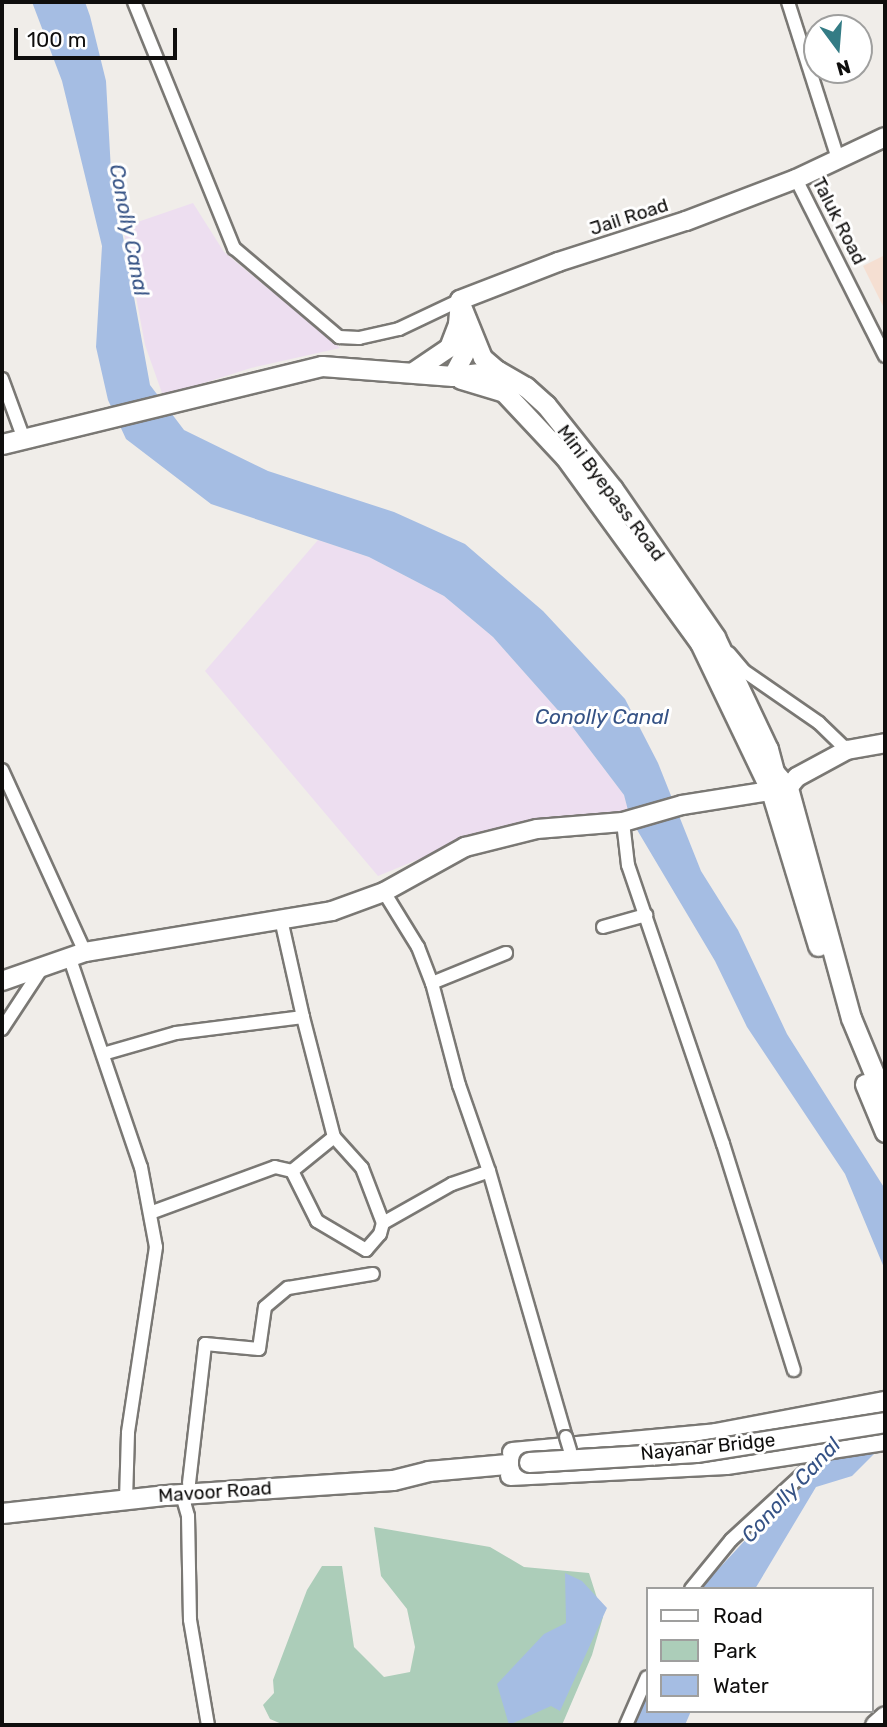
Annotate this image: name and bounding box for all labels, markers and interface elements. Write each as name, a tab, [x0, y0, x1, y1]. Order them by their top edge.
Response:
scale bar	[18, 14, 180, 58]
north arrow	[803, 14, 873, 84]
text: 100 m	[27, 27, 86, 52]
text: N	[834, 55, 853, 81]
water label: Conolly Canal	[104, 162, 154, 298]
street label: Taluk Road	[807, 173, 871, 269]
street label: Jail Road	[587, 194, 671, 240]
street label: Mini Byepass Road	[552, 420, 670, 566]
water label: Conolly Canal	[535, 704, 669, 730]
street label: Nayanar Bridge	[639, 1429, 777, 1465]
water label: Conolly Canal	[736, 1432, 846, 1548]
street label: Mavoor Road	[157, 1477, 273, 1507]
legend	[646, 1587, 873, 1713]
text: Road	[713, 1603, 763, 1628]
text: Park	[713, 1638, 757, 1663]
text: Water	[713, 1673, 769, 1698]

